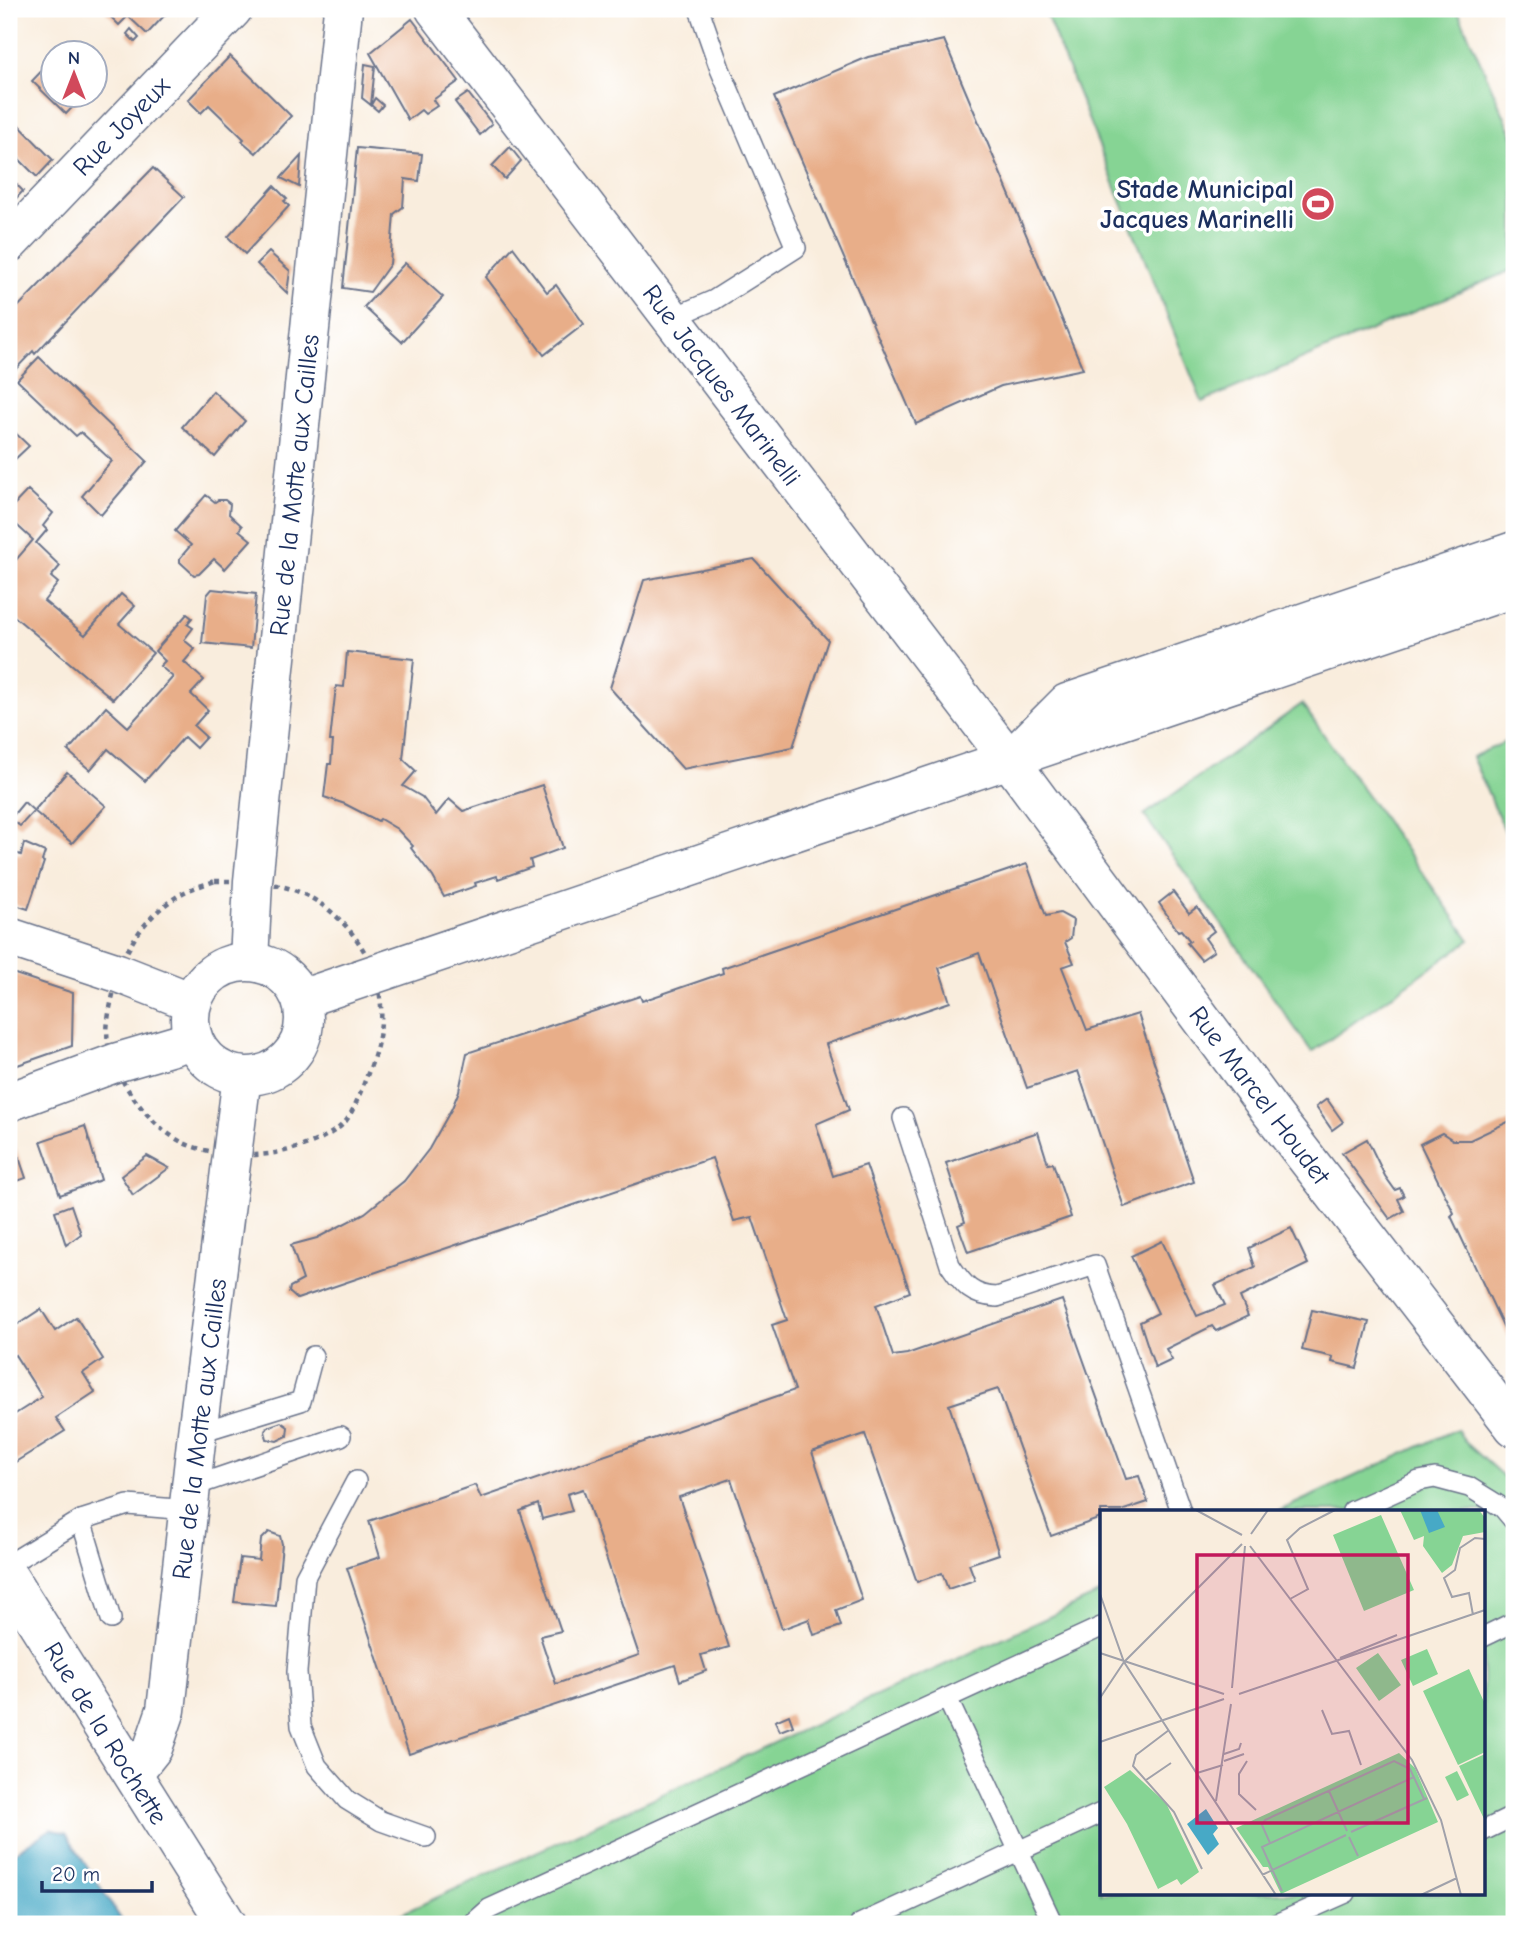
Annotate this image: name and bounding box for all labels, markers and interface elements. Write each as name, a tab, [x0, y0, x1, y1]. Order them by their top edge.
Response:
north arrow	[38, 38, 108, 108]
text: N	[68, 47, 80, 69]
street label: Rue Joyeux	[67, 71, 177, 182]
place label: Stade Municipal Jacques Marinelli	[1100, 175, 1294, 235]
sports icon: Stade Municipal Jacques Marinelli	[1299, 185, 1337, 223]
street label: Rue Jacques Marinelli	[636, 279, 807, 492]
street label: Rue de la Motte aux Cailles	[264, 333, 326, 637]
street label: Rue Marcel Houdet	[1182, 1001, 1337, 1192]
street label: Rue de la Motte aux Cailles	[167, 1277, 233, 1581]
inset map	[1100, 1510, 1484, 1895]
street label: Rue de la Rochette	[37, 1637, 173, 1830]
scale bar	[42, 1849, 152, 1893]
text: 20 m	[52, 1862, 100, 1886]

